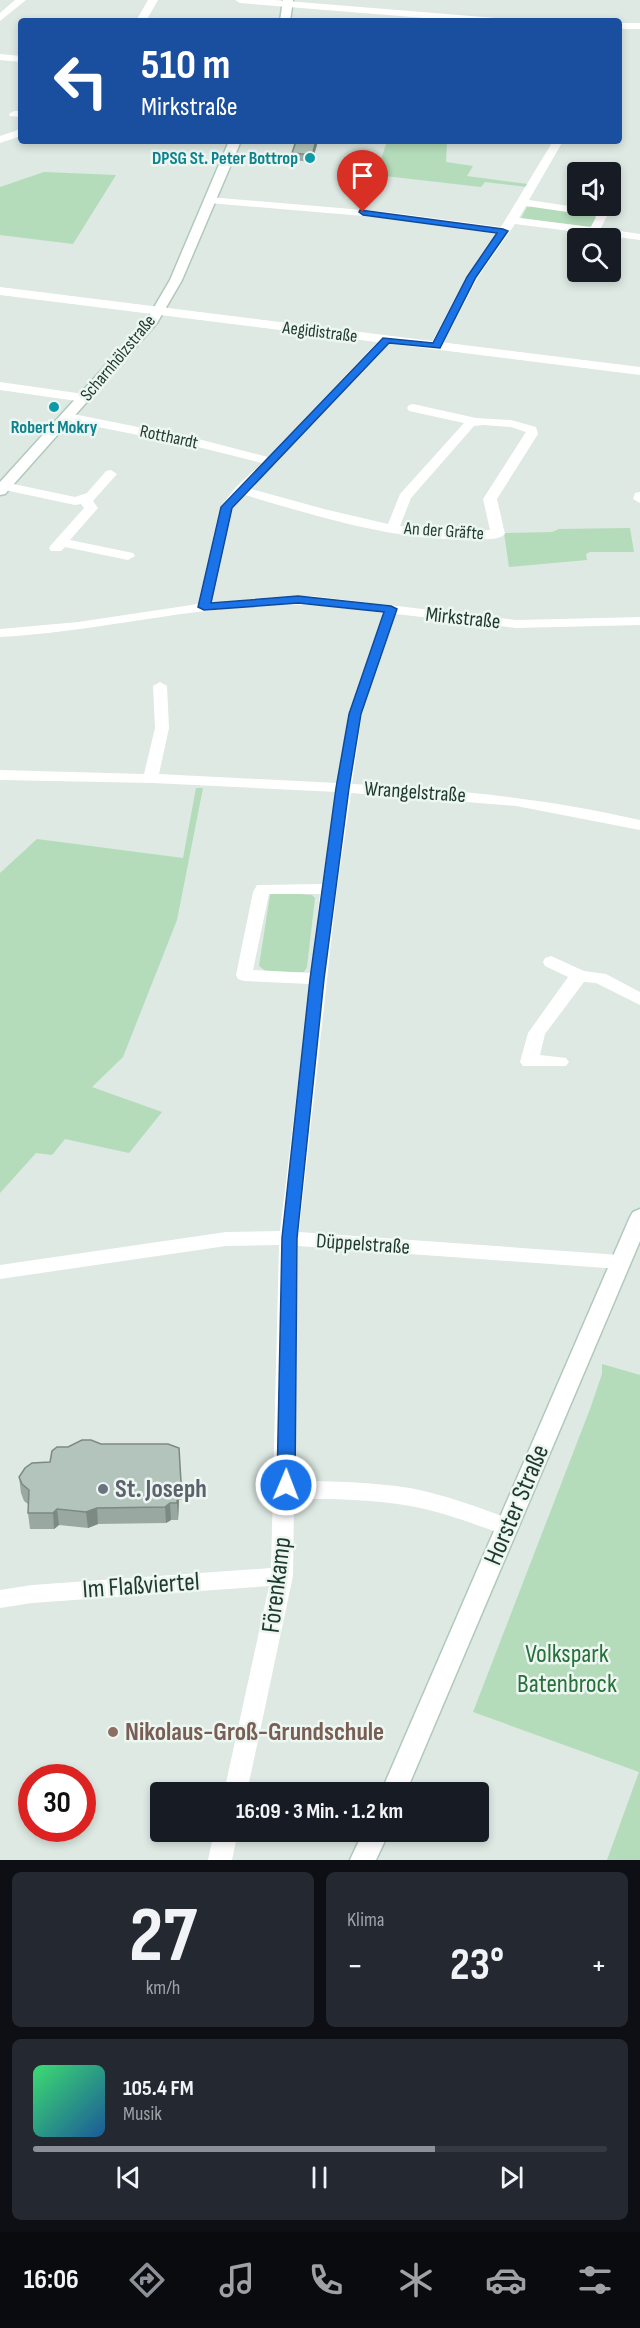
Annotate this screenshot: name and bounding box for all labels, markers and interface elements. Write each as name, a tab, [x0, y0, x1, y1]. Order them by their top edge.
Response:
text: 510 m	[141, 40, 230, 91]
icon: left	[42, 42, 120, 120]
text: Mirkstraße	[141, 91, 238, 123]
place label: DPSG St. Peter Bottrop	[152, 148, 298, 169]
pin	[337, 150, 388, 212]
marker: DPSG St. Peter Bottrop	[303, 151, 317, 165]
icon: arrive	[346, 159, 379, 192]
map controls	[567, 162, 621, 282]
button: sound	[567, 162, 621, 216]
button: search	[567, 228, 621, 282]
street label: Scharnhölzstraße	[76, 311, 160, 405]
street label: Aegidistraße	[280, 317, 359, 347]
marker: Robert Mokry	[47, 400, 61, 414]
place label: Robert Mokry	[11, 417, 98, 438]
street label: Rotthardt	[138, 421, 201, 454]
street label: An der Gräfte	[402, 518, 485, 544]
street label: Mirkstraße	[424, 602, 502, 634]
street label: Wrangelstraße	[363, 776, 467, 808]
street label: Düppelstraße	[315, 1228, 411, 1260]
street label: Horster Straße	[478, 1440, 556, 1570]
position arrow	[254, 1453, 318, 1517]
place label: St. Joseph	[115, 1474, 207, 1505]
marker: St. Joseph	[96, 1482, 110, 1496]
street label: Förenkamp	[256, 1535, 298, 1635]
street label: Im Flaßviertel	[81, 1566, 201, 1606]
park label: Volkspark Batenbrock	[517, 1639, 617, 1700]
place label: Nikolaus-Groß-Grundschule	[125, 1717, 384, 1748]
marker: Nikolaus-Groß-Grundschule	[106, 1725, 120, 1739]
speed limit sign: 30	[18, 1764, 96, 1842]
text: 16:09 · 3 Min. · 1.2 km	[236, 1798, 403, 1825]
text: 27	[129, 1890, 197, 1983]
text: Klima	[347, 1908, 385, 1932]
text: 23°	[450, 1938, 504, 1993]
text: −	[347, 1946, 363, 1986]
text: +	[591, 1946, 607, 1986]
text: km/h	[146, 1976, 180, 2000]
text: 105.4 FM	[123, 2075, 194, 2102]
text: Musik	[123, 2102, 162, 2126]
icon: previous	[112, 2161, 145, 2194]
icon: pause	[303, 2161, 336, 2194]
icon: next	[495, 2161, 528, 2194]
icon: directions	[126, 2259, 168, 2301]
icon: music	[216, 2259, 258, 2301]
icon: phone	[305, 2259, 347, 2301]
icon: climate	[395, 2259, 437, 2301]
icon: car	[485, 2259, 527, 2301]
icon: filters	[574, 2259, 616, 2301]
text: 16:06	[24, 2264, 79, 2296]

